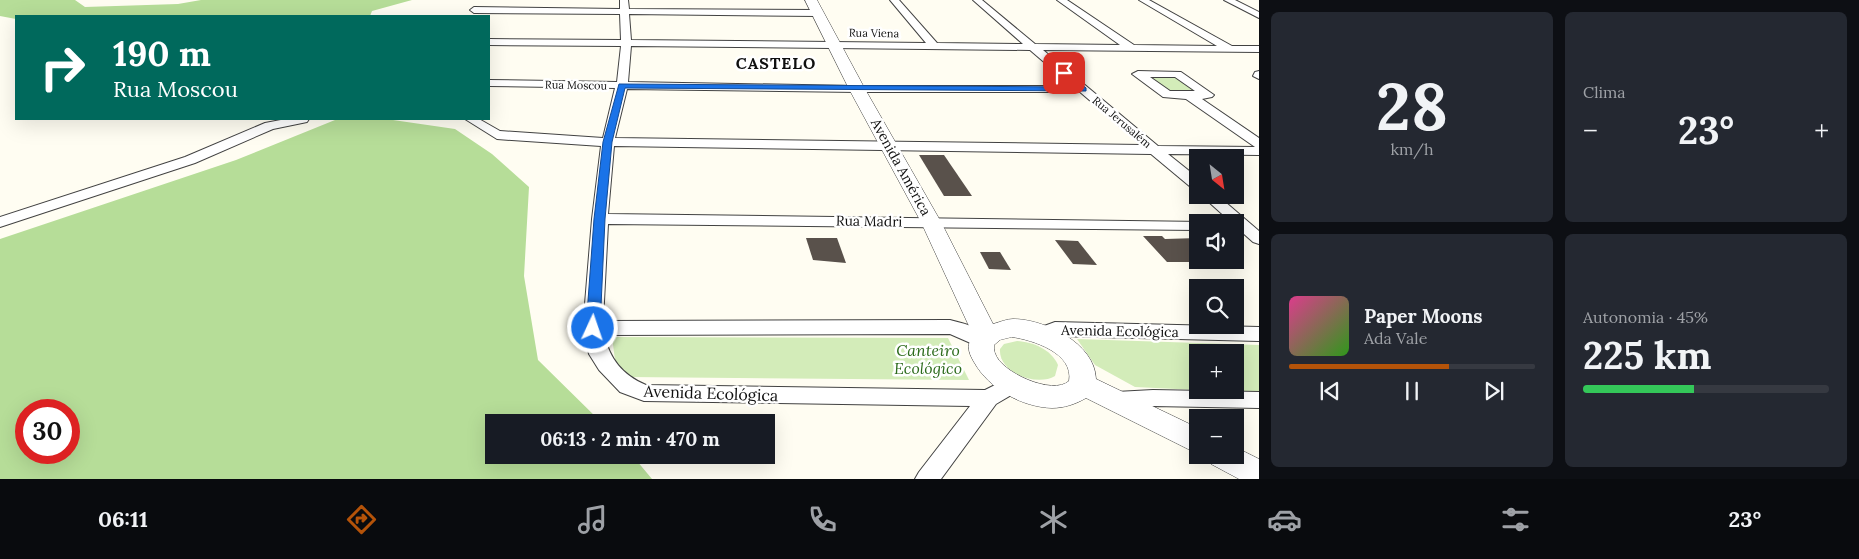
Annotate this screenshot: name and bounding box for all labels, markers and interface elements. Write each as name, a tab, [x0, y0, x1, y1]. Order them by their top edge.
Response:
street label: Rua Viena	[849, 26, 900, 40]
text: 190 m	[113, 31, 211, 76]
icon: right	[30, 35, 95, 100]
pin	[1043, 52, 1085, 94]
district label: CASTELO	[736, 53, 816, 73]
icon: arrive	[1050, 59, 1078, 87]
text: 28	[1376, 65, 1448, 148]
text: Rua Moscou	[113, 75, 238, 103]
street label: Rua Moscou	[545, 77, 608, 93]
text: Clima	[1583, 82, 1626, 102]
street label: Rua Jerusalém	[1090, 93, 1155, 151]
text: 23°	[1678, 106, 1734, 154]
text: −	[1583, 113, 1598, 149]
text: +	[1814, 113, 1829, 149]
street label: Avenida América	[866, 114, 935, 219]
text: km/h	[1390, 139, 1434, 159]
north arrow	[1189, 149, 1244, 204]
map controls	[1189, 149, 1244, 464]
street label: Rua Madri	[836, 211, 902, 231]
button: sound	[1189, 214, 1244, 269]
button: search	[1189, 279, 1244, 334]
position arrow	[566, 301, 618, 353]
text: Paper Moons	[1364, 304, 1483, 328]
text: Autonomia · 45%	[1583, 307, 1708, 327]
street label: Avenida Ecológica	[1060, 321, 1179, 341]
text: Ada Vale	[1364, 328, 1427, 348]
text: 225 km	[1583, 331, 1712, 379]
park label: Canteiro Ecológico	[894, 340, 962, 378]
button: +	[1189, 344, 1244, 399]
icon: previous	[1316, 377, 1344, 405]
icon: pause	[1398, 377, 1426, 405]
icon: next	[1480, 377, 1508, 405]
street label: Avenida Ecológica	[642, 381, 779, 405]
speed limit sign: 30	[15, 399, 80, 464]
button: −	[1189, 409, 1244, 464]
text: 06:13 · 2 min · 470 m	[540, 427, 720, 451]
icon: directions	[344, 502, 379, 537]
icon: music	[575, 502, 610, 537]
icon: phone	[805, 502, 840, 537]
icon: climate	[1036, 502, 1071, 537]
icon: car	[1267, 502, 1302, 537]
icon: filters	[1498, 502, 1533, 537]
text: 06:11	[98, 505, 148, 533]
text: 23°	[1729, 505, 1761, 533]

